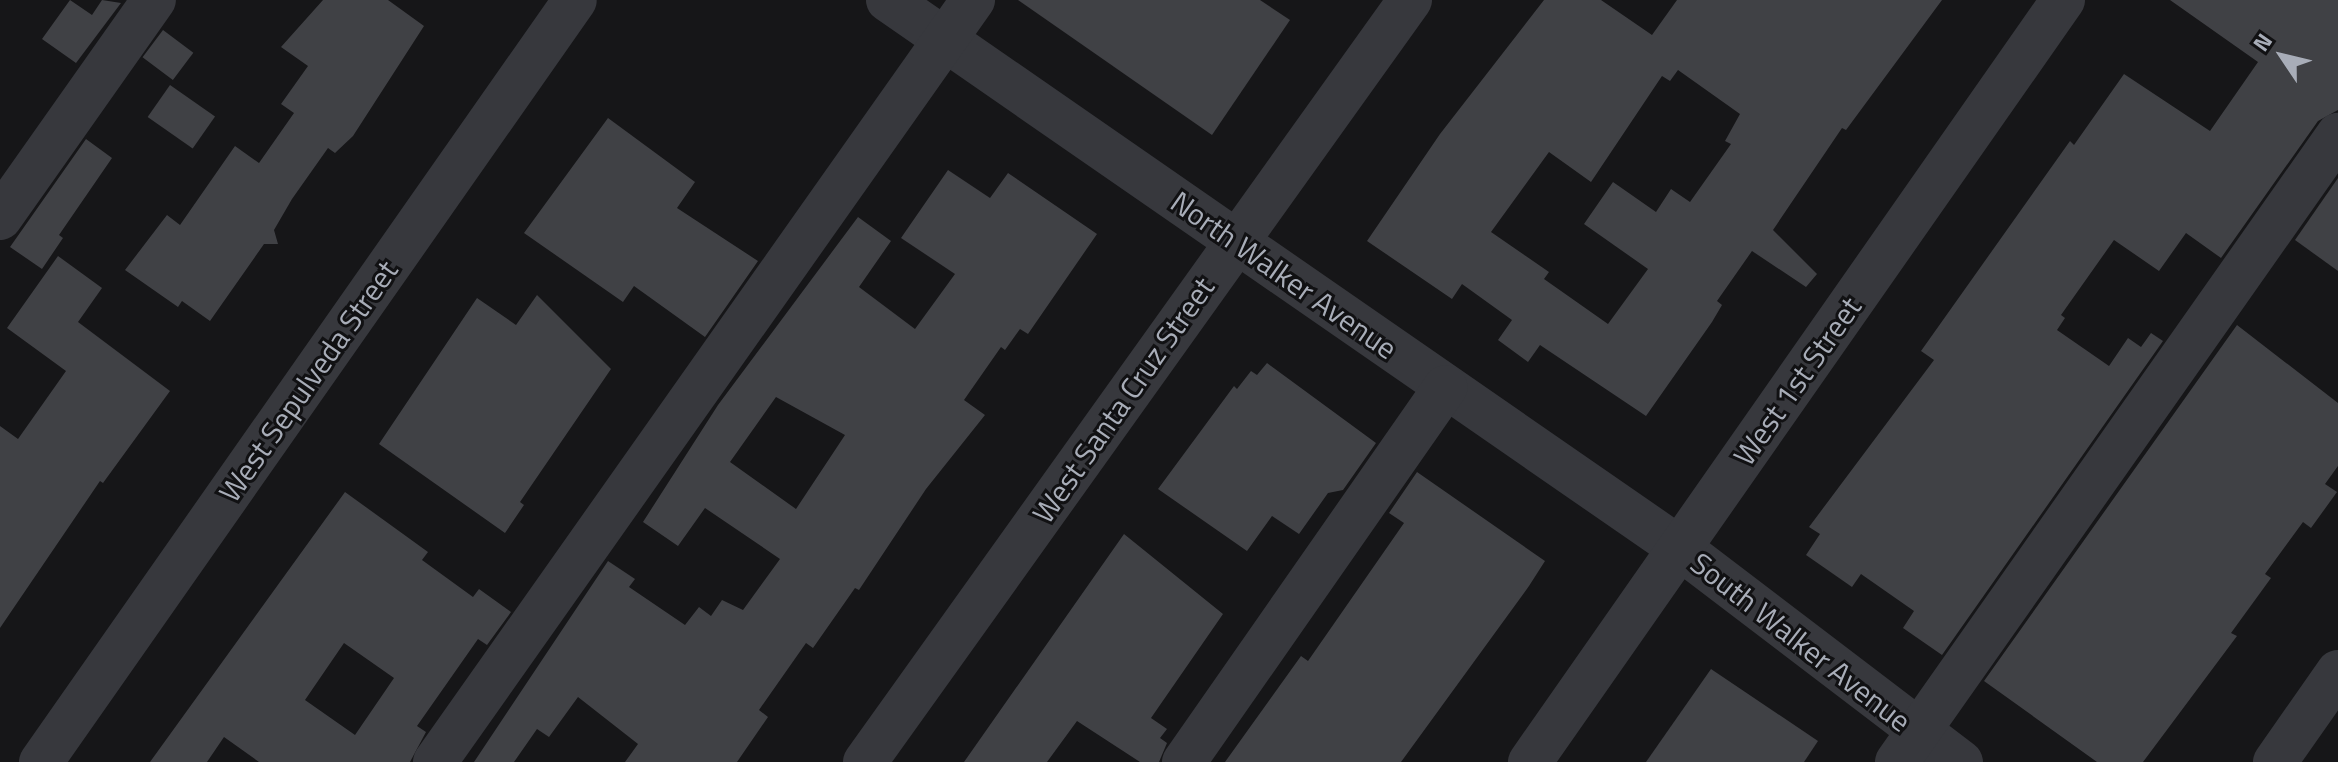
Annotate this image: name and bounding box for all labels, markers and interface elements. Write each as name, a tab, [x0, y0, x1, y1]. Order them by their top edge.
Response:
north arrow	[2242, 16, 2322, 96]
text: N	[2244, 26, 2281, 58]
street label: North Walker Avenue	[1164, 184, 1404, 366]
street label: West Sepulveda Street	[211, 253, 405, 509]
street label: West Santa Cruz Street	[1025, 270, 1221, 530]
street label: West 1st Street	[1726, 290, 1868, 472]
street label: South Walker Avenue	[1684, 545, 1918, 739]

